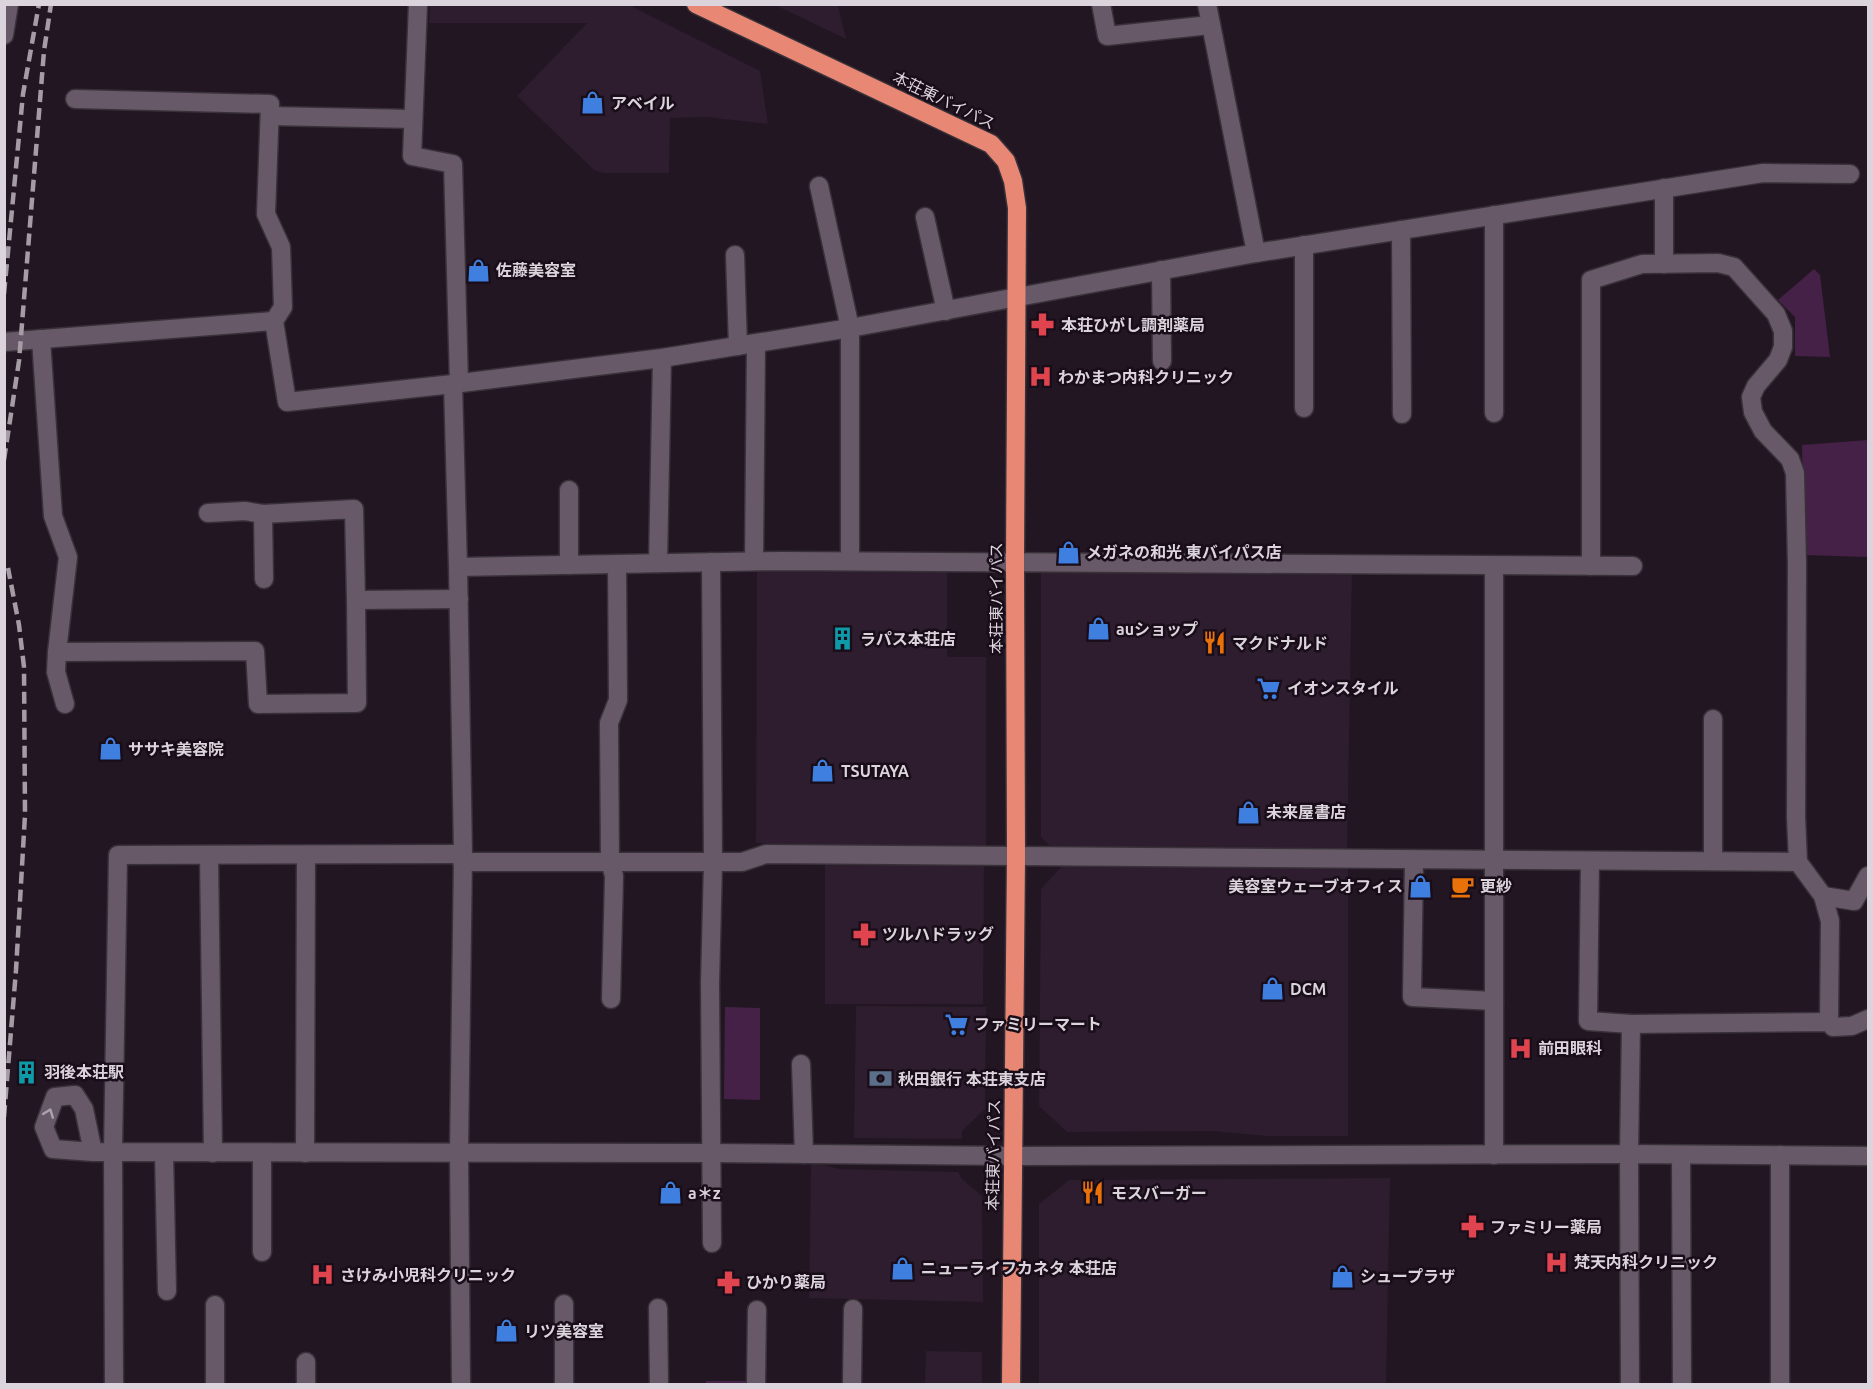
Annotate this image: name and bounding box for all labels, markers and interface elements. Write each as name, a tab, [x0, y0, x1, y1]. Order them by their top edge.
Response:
street label: 本荘東バイパス	[890, 67, 998, 133]
shop icon: アベイル	[580, 90, 606, 116]
place label: アベイル	[611, 94, 675, 112]
shop icon: 佐藤美容室	[465, 257, 491, 283]
place label: 佐藤美容室	[495, 261, 576, 279]
pharmacy icon: 本荘ひがし調剤薬局	[1030, 312, 1056, 338]
place label: 本荘ひがし調剤薬局	[1061, 316, 1205, 334]
hospital icon: わかまつ内科クリニック	[1027, 364, 1053, 390]
place label: わかまつ内科クリニック	[1058, 368, 1234, 386]
shop icon: メガネの和光 東バイパス店	[1055, 539, 1081, 565]
street label: 本荘東バイパス	[987, 542, 1005, 654]
place label: メガネの和光 東バイパス店	[1086, 543, 1281, 561]
shop icon: auショップ	[1085, 616, 1111, 642]
place label: auショップ	[1116, 620, 1198, 638]
building icon: ラパス本荘店	[829, 626, 855, 652]
place label: ラパス本荘店	[860, 630, 956, 648]
restaurant icon: マクドナルド	[1201, 630, 1227, 656]
place label: マクドナルド	[1232, 634, 1328, 652]
supermarket icon: イオンスタイル	[1256, 675, 1282, 701]
place label: イオンスタイル	[1287, 679, 1399, 697]
shop icon: ササキ美容院	[97, 736, 123, 762]
place label: ササキ美容院	[128, 740, 224, 758]
shop icon: TSUTAYA	[810, 758, 836, 784]
place label: TSUTAYA	[841, 762, 910, 780]
shop icon: 未来屋書店	[1235, 799, 1261, 825]
place label: 未来屋書店	[1266, 803, 1346, 821]
shop icon: 美容室ウェーブオフィス	[1408, 873, 1434, 899]
cafe icon: 更紗	[1449, 873, 1475, 899]
place label: 美容室ウェーブオフィス	[1228, 877, 1403, 895]
place label: 更紗	[1480, 877, 1512, 895]
pharmacy icon: ツルハドラッグ	[851, 921, 877, 947]
place label: ツルハドラッグ	[882, 925, 994, 943]
shop icon: DCM	[1259, 976, 1285, 1002]
place label: DCM	[1290, 980, 1326, 998]
supermarket icon: ファミリーマート	[943, 1011, 969, 1037]
place label: ファミリーマート	[974, 1015, 1102, 1033]
hospital icon: 前田眼科	[1507, 1035, 1533, 1061]
place label: 前田眼科	[1538, 1039, 1602, 1057]
building icon: 羽後本荘駅	[13, 1059, 39, 1085]
place label: 羽後本荘駅	[44, 1063, 124, 1081]
bank icon: 秋田銀行 本荘東支店	[867, 1066, 893, 1092]
place label: 秋田銀行 本荘東支店	[898, 1070, 1046, 1088]
street label: 本荘東バイパス	[983, 1099, 1003, 1211]
one-way arrow	[42, 1108, 54, 1119]
shop icon: a＊z	[657, 1180, 683, 1206]
restaurant icon: モスバーガー	[1080, 1180, 1106, 1206]
place label: a＊z	[688, 1184, 721, 1202]
place label: モスバーガー	[1111, 1184, 1207, 1202]
pharmacy icon: ファミリー薬局	[1459, 1214, 1485, 1240]
place label: ファミリー薬局	[1490, 1218, 1602, 1236]
hospital icon: 梵天内科クリニック	[1543, 1249, 1569, 1275]
place label: 梵天内科クリニック	[1574, 1253, 1718, 1271]
shop icon: ニューライフカネタ 本荘店	[890, 1255, 916, 1281]
place label: ニューライフカネタ 本荘店	[921, 1259, 1117, 1277]
hospital icon: さけみ小児科クリニック	[309, 1262, 335, 1288]
shop icon: シュープラザ	[1329, 1263, 1355, 1289]
place label: さけみ小児科クリニック	[340, 1266, 516, 1284]
place label: シュープラザ	[1360, 1267, 1455, 1285]
pharmacy icon: ひかり薬局	[715, 1269, 741, 1295]
place label: ひかり薬局	[746, 1273, 826, 1291]
shop icon: リツ美容室	[493, 1318, 519, 1344]
place label: リツ美容室	[524, 1322, 604, 1340]

